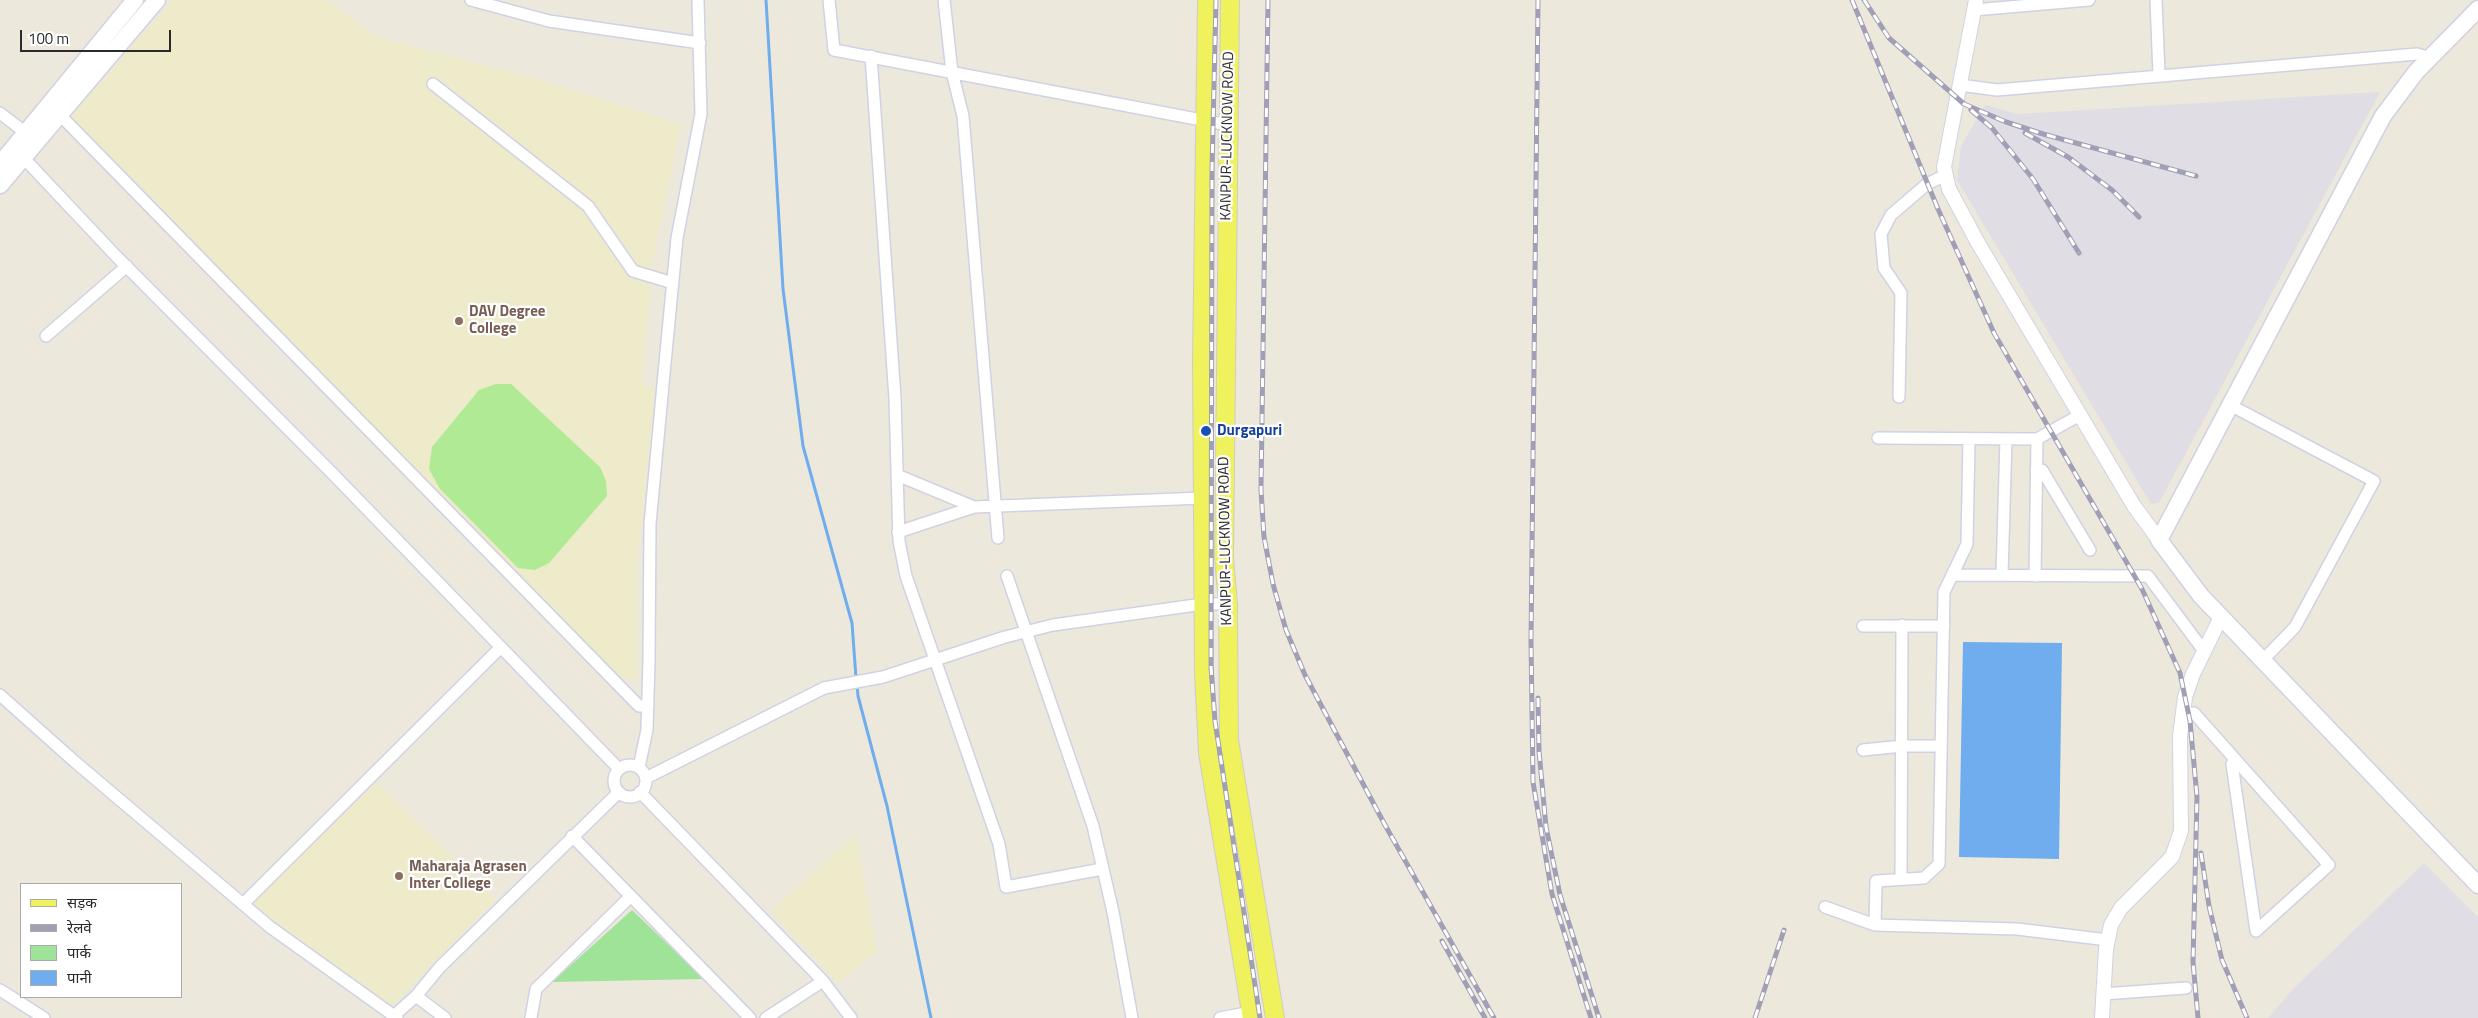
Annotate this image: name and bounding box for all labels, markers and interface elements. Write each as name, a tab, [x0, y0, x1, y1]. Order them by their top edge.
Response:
scale bar	[22, 20, 174, 52]
text: 100 m	[28, 27, 69, 50]
street label: KANPUR-LUCKNOW ROAD	[1218, 51, 1238, 221]
place label: DAV Degree College	[469, 303, 545, 338]
marker: DAV Degree College	[453, 315, 465, 327]
place label: Durgapuri	[1217, 422, 1282, 440]
marker: Durgapuri	[1199, 424, 1213, 438]
street label: KANPUR-LUCKNOW ROAD	[1216, 456, 1236, 626]
place label: Maharaja Agrasen Inter College	[409, 858, 527, 893]
marker: Maharaja Agrasen Inter College	[393, 870, 405, 882]
legend	[20, 883, 182, 998]
text: सड़क	[67, 891, 97, 914]
text: रेलवे	[67, 916, 92, 939]
text: पार्क	[67, 941, 91, 964]
text: पानी	[67, 966, 92, 989]

